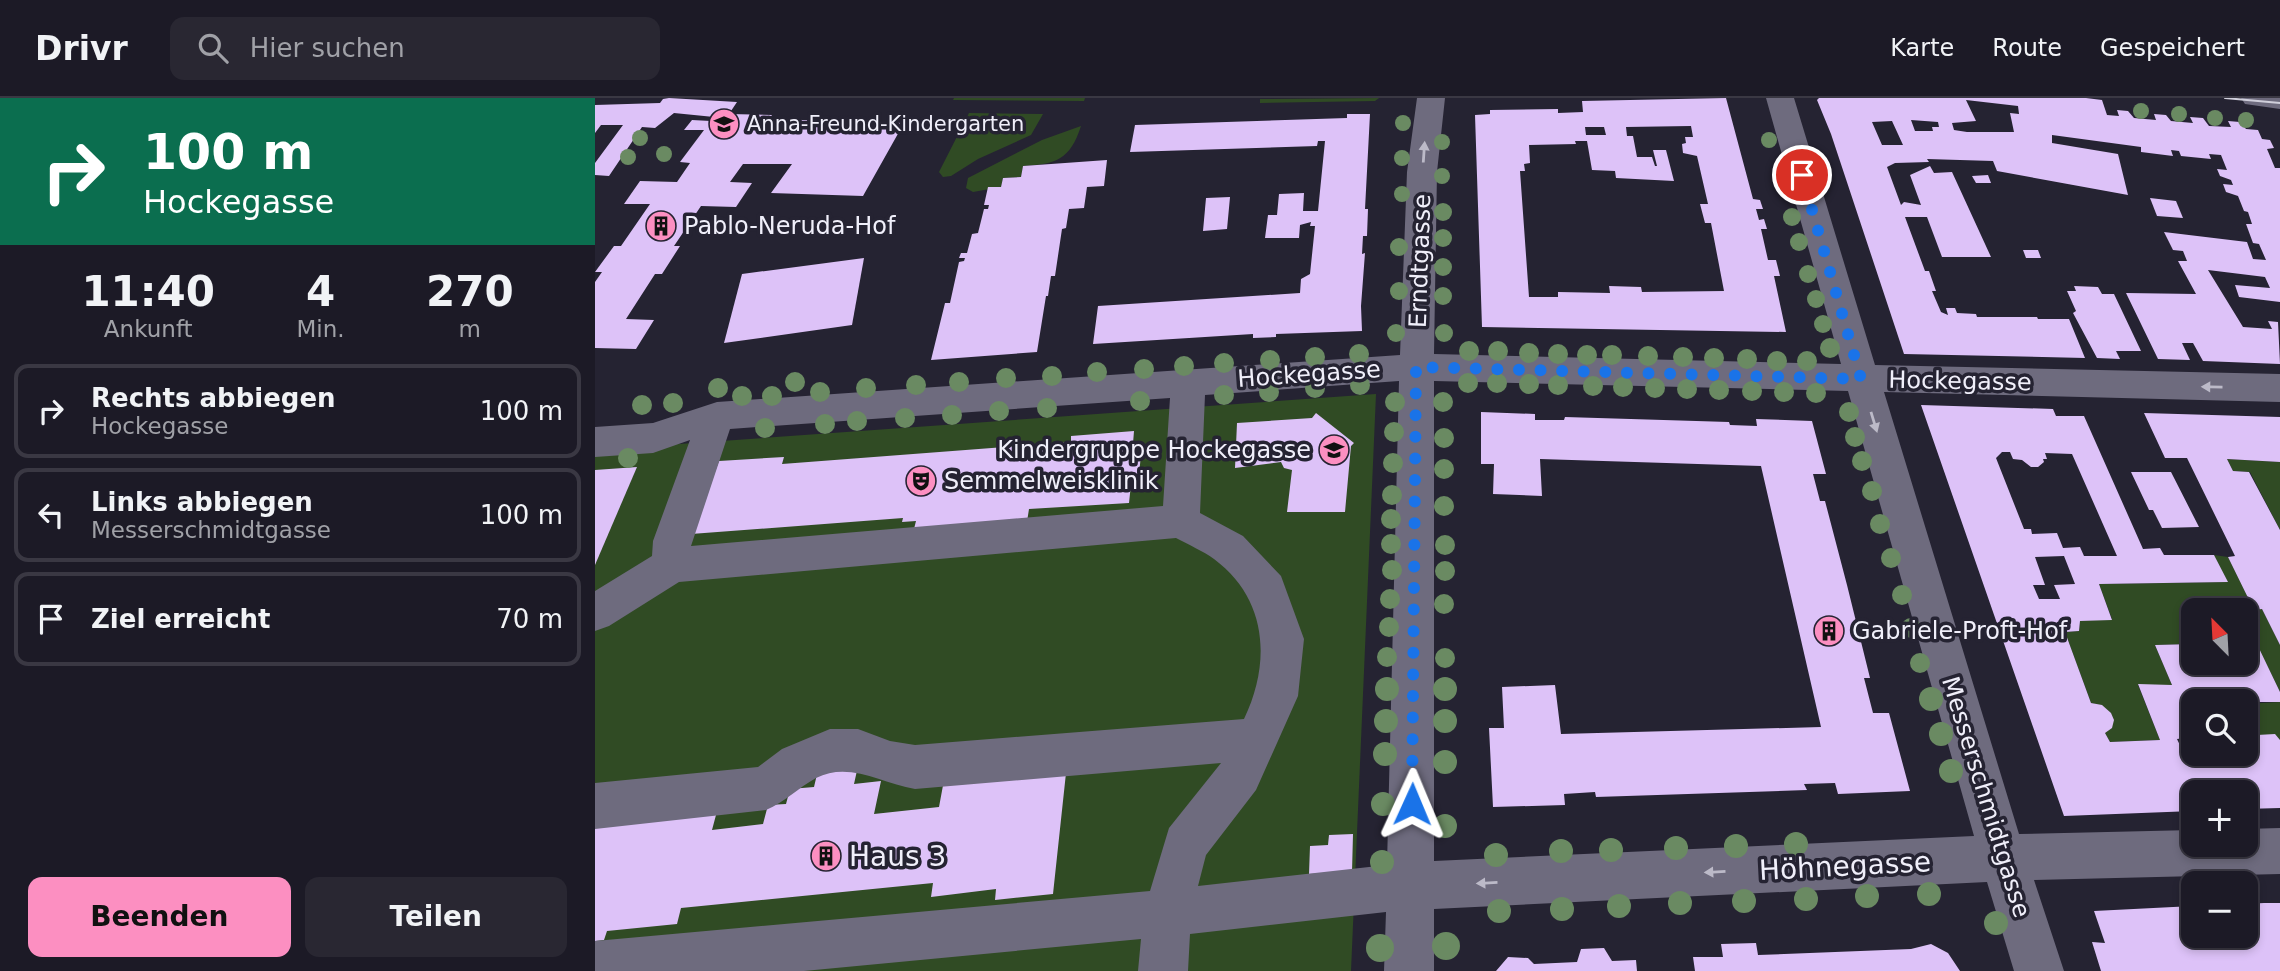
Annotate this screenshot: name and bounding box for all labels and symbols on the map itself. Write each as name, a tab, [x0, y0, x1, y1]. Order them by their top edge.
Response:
school or university icon: Anna-Freund-Kindergarten	[707, 107, 741, 141]
place label: Anna-Freund-Kindergarten	[747, 112, 1024, 136]
one-way arrow	[1419, 141, 1430, 163]
pin	[1772, 145, 1832, 205]
street label: Erndtgasse	[1404, 193, 1436, 329]
building icon: Pablo-Neruda-Hof	[644, 209, 678, 243]
place label: Pablo-Neruda-Hof	[684, 212, 896, 240]
street label: Hockegasse	[1236, 355, 1382, 393]
street label: Hockegasse	[1888, 366, 2032, 396]
one-way arrow	[2201, 381, 2223, 392]
one-way arrow	[1869, 412, 1879, 433]
school or university icon: Kindergruppe Hockegasse	[1317, 433, 1351, 467]
place label: Kindergruppe Hockegasse	[997, 436, 1311, 464]
theatre icon: Semmelweisklinik	[904, 464, 938, 498]
place label: Semmelweisklinik	[944, 467, 1159, 495]
north arrow	[2181, 598, 2257, 676]
building icon: Gabriele-Proft-Hof	[1812, 614, 1846, 648]
place label: Gabriele-Proft-Hof	[1852, 617, 2068, 645]
street label: Messerschmidtgasse	[1936, 673, 2036, 921]
position arrow	[1375, 767, 1449, 841]
building icon: Haus 3	[809, 839, 843, 873]
place label: Haus 3	[849, 840, 946, 873]
street label: Höhnegasse	[1758, 845, 1932, 887]
one-way arrow	[1703, 867, 1725, 878]
one-way arrow	[1476, 878, 1498, 889]

